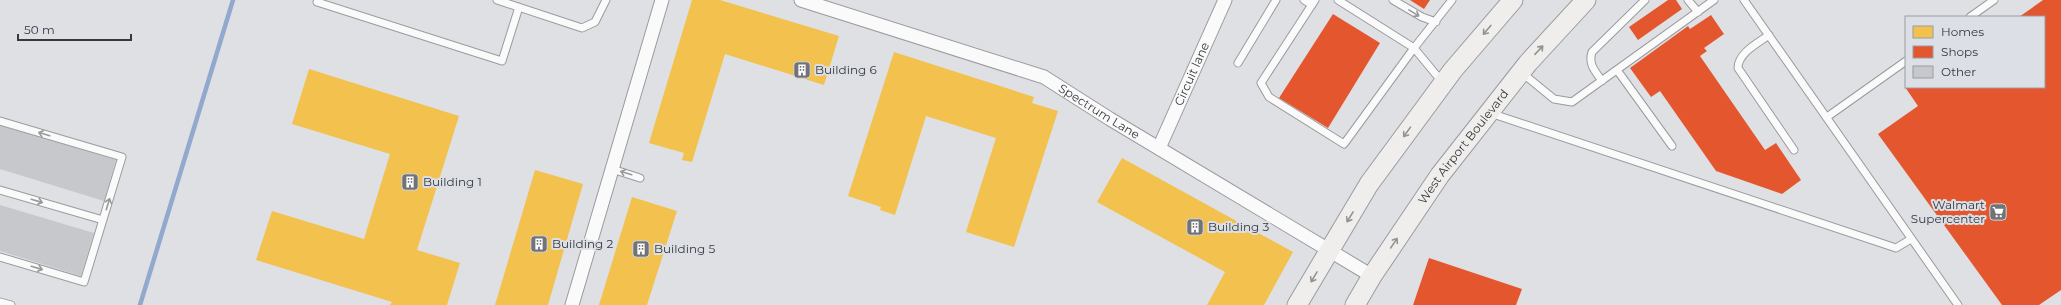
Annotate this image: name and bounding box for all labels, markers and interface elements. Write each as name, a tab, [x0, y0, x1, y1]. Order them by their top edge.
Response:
one-way arrow	[1408, 9, 1420, 17]
scale bar	[18, 16, 131, 42]
legend	[1905, 16, 2045, 88]
text: 50 m	[24, 22, 55, 37]
one-way arrow	[1483, 24, 1492, 35]
text: Homes	[1941, 24, 1984, 39]
street label: Circuit lane	[1171, 40, 1212, 108]
text: Shops	[1941, 44, 1978, 59]
one-way arrow	[1535, 45, 1544, 55]
building icon: Building 6	[792, 60, 812, 80]
place label: Building 6	[815, 62, 877, 77]
text: Other	[1941, 64, 1976, 79]
street label: Spectrum Lane	[1056, 80, 1143, 142]
street label: West Airport Boulevard	[1415, 86, 1511, 207]
one-way arrow	[1403, 126, 1412, 137]
one-way arrow	[38, 130, 51, 137]
one-way arrow	[620, 169, 633, 176]
building icon: Building 1	[400, 172, 420, 192]
place label: Building 1	[423, 174, 482, 189]
place label: Walmart Supercenter	[1911, 197, 1985, 226]
one-way arrow	[31, 198, 44, 205]
one-way arrow	[105, 198, 112, 211]
supermarket icon: Walmart Supercenter	[1988, 202, 2008, 222]
one-way arrow	[1345, 211, 1353, 223]
building icon: Building 3	[1185, 217, 1205, 237]
place label: Building 3	[1208, 219, 1269, 234]
building icon: Building 2	[529, 234, 549, 254]
place label: Building 2	[552, 236, 613, 251]
one-way arrow	[1390, 238, 1398, 249]
building icon: Building 5	[631, 239, 651, 259]
place label: Building 5	[654, 241, 715, 256]
one-way arrow	[31, 265, 44, 272]
one-way arrow	[1309, 271, 1317, 283]

